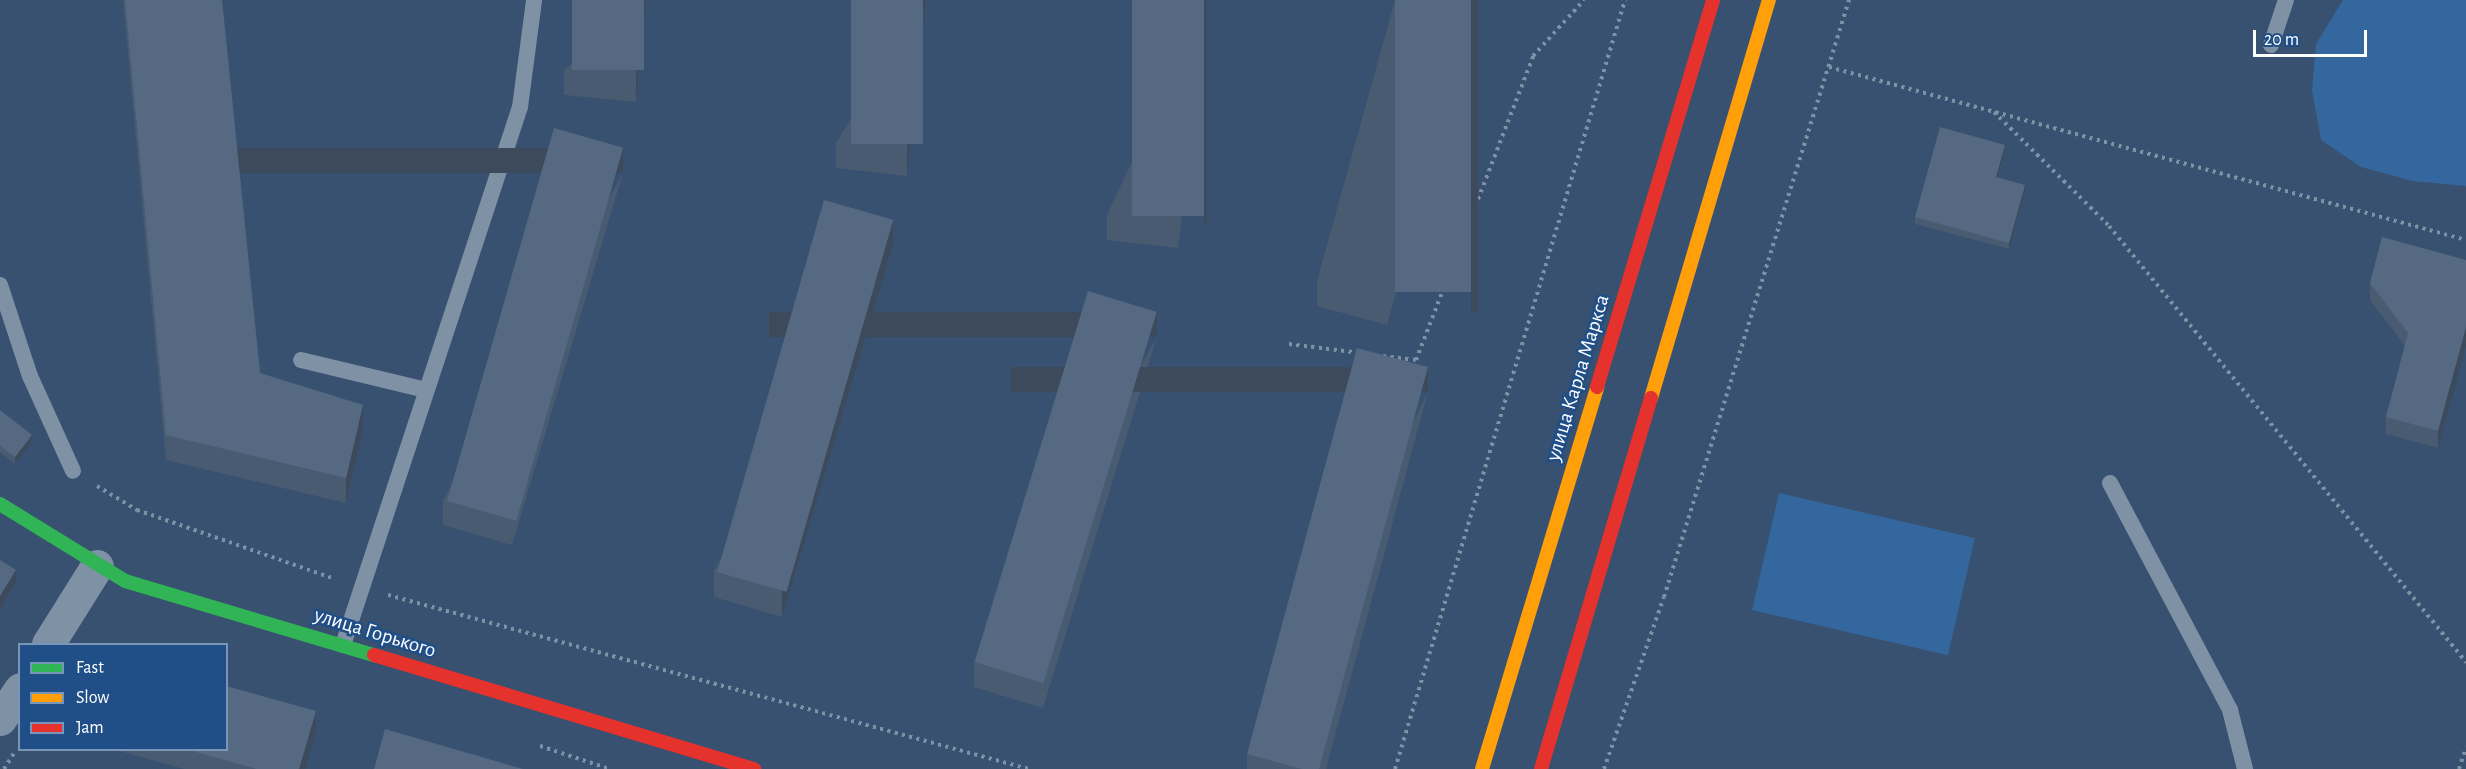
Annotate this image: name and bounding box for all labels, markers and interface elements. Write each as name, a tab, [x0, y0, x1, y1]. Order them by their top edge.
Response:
scale bar	[2256, 18, 2370, 56]
text: 20 m	[2264, 31, 2299, 49]
street label: улица Карла Маркса	[1541, 292, 1615, 464]
street label: улица Горького	[311, 603, 439, 663]
legend	[18, 643, 228, 751]
text: Fast	[76, 659, 104, 677]
text: Slow	[76, 689, 109, 707]
text: Jam	[76, 719, 104, 737]

